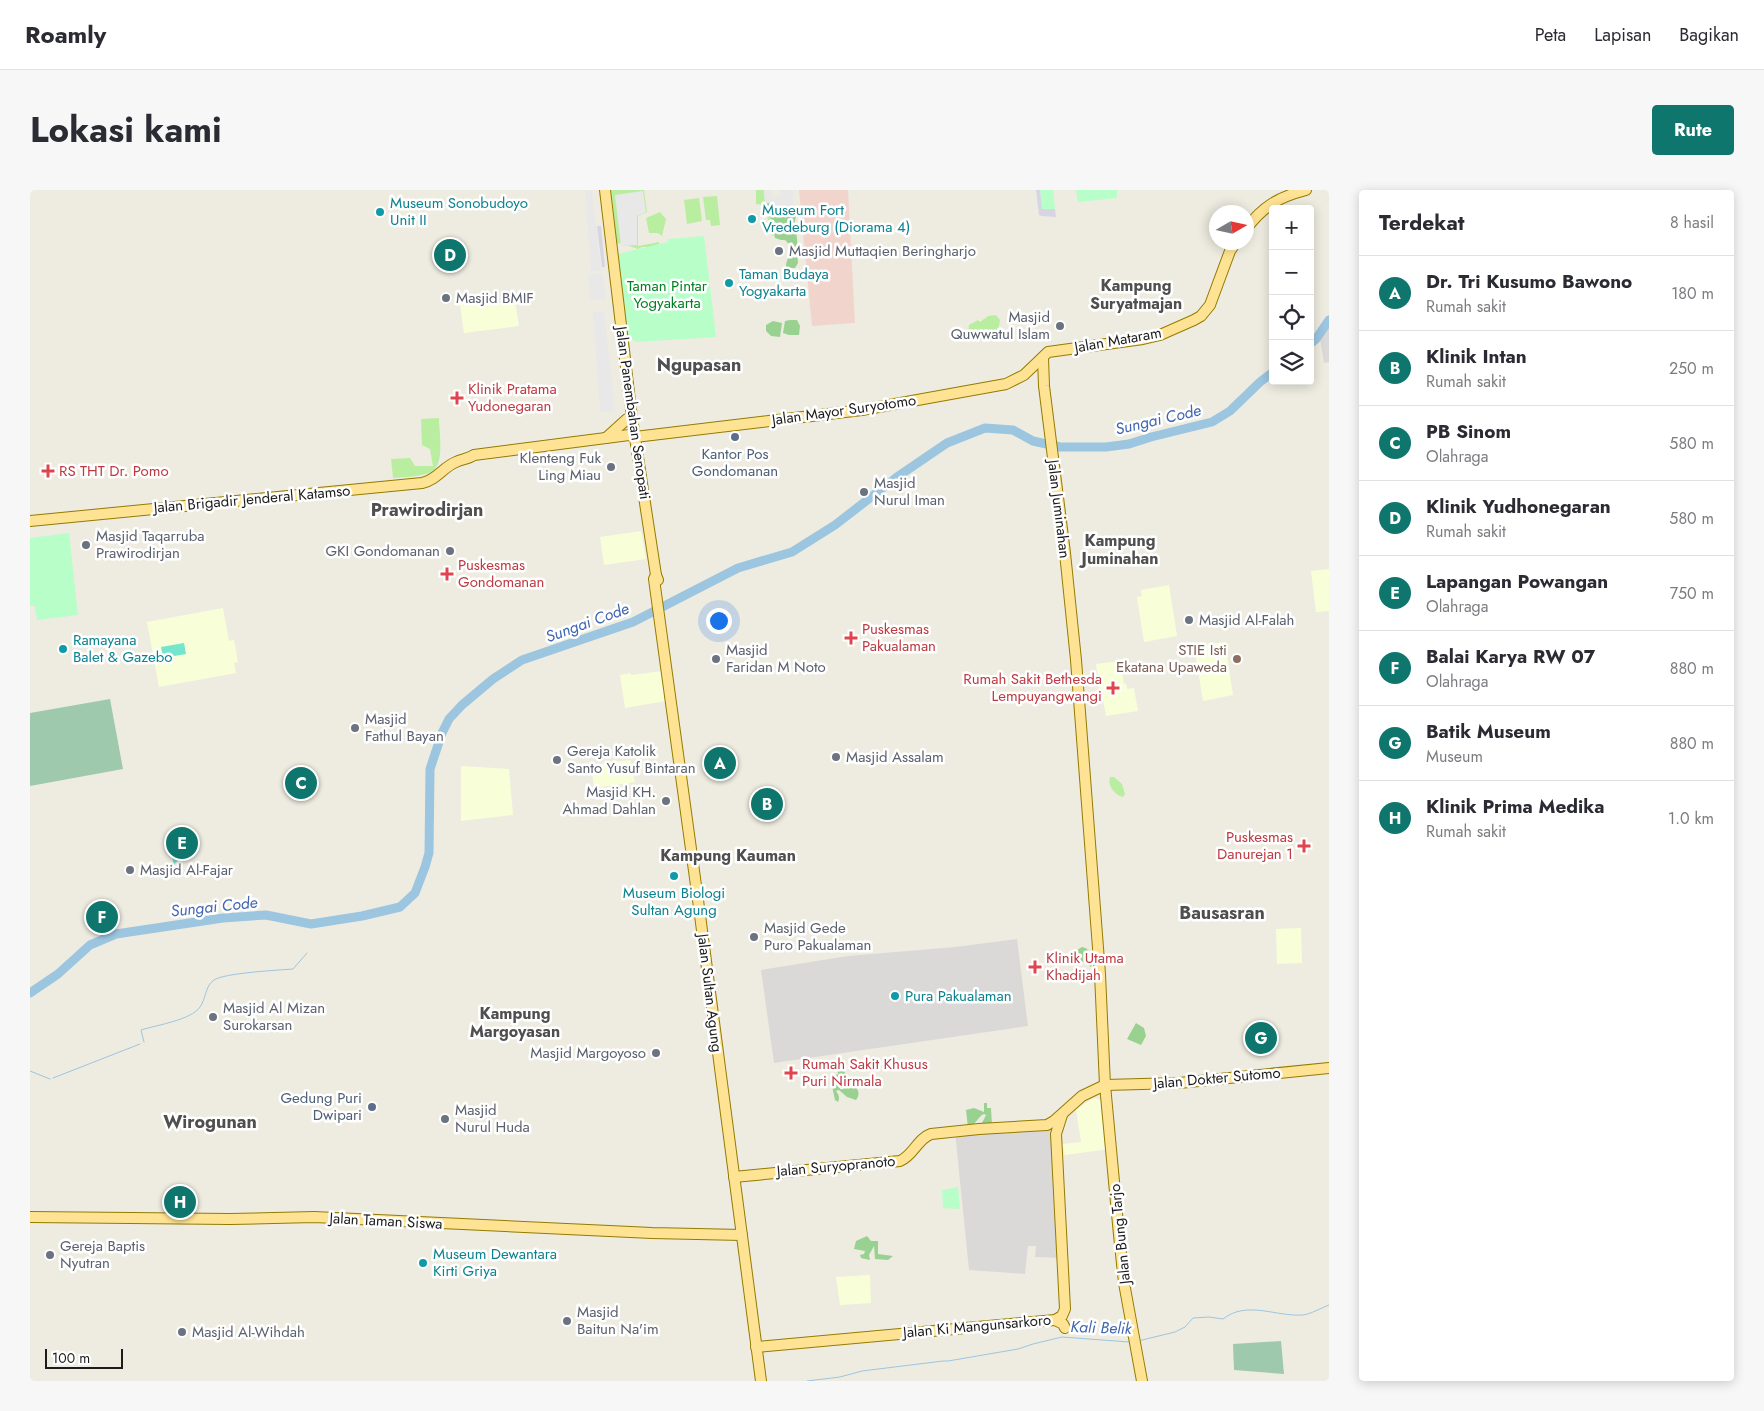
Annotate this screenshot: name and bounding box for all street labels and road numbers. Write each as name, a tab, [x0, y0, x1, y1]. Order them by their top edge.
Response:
street label: Jalan Mataram	[1071, 322, 1163, 359]
street label: Jalan Panembahan Senopati	[610, 323, 656, 501]
street label: Jalan Mayor Suryotomo	[769, 389, 917, 431]
street label: Jalan Juminahan	[1042, 457, 1076, 559]
street label: Jalan Brigadir Jenderal Katamso	[151, 479, 351, 519]
street label: Jalan Sultan Agung	[692, 930, 728, 1054]
street label: Jalan Dokter Sutomo	[1150, 1061, 1282, 1095]
street label: Jalan Suryopranoto	[774, 1150, 896, 1182]
street label: Jalan Bung Tarjo	[1104, 1183, 1136, 1287]
street label: Jalan Taman Siswa	[327, 1207, 443, 1235]
street label: Jalan Ki Mangunsarkoro	[900, 1309, 1052, 1344]

